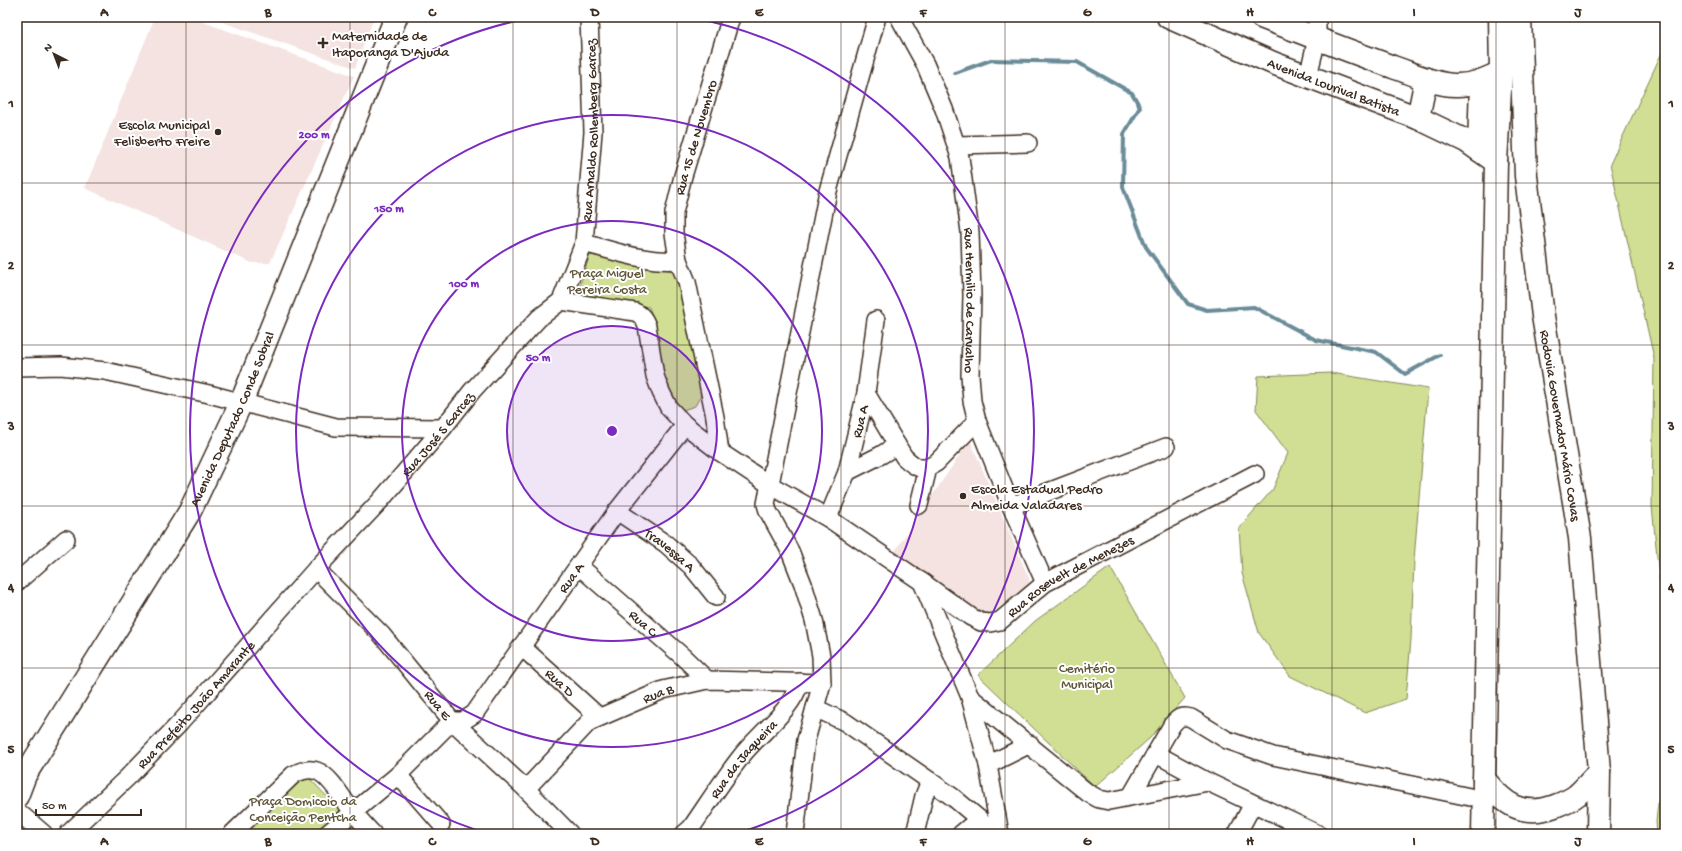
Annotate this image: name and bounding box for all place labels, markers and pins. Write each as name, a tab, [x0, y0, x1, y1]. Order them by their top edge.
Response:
place label: Maternidade de Itaporanga D'Ajuda	[332, 29, 450, 62]
marker: Maternidade de Itaporanga D'Ajuda	[317, 37, 329, 49]
place label: Escola Municipal Felisberto Freire	[113, 118, 211, 151]
marker: Escola Municipal Felisberto Freire	[213, 127, 223, 137]
centre of rings	[605, 424, 619, 438]
place label: Escola Estadual Pedro Almeida Valadares	[971, 482, 1103, 515]
marker: Escola Estadual Pedro Almeida Valadares	[958, 491, 968, 501]

